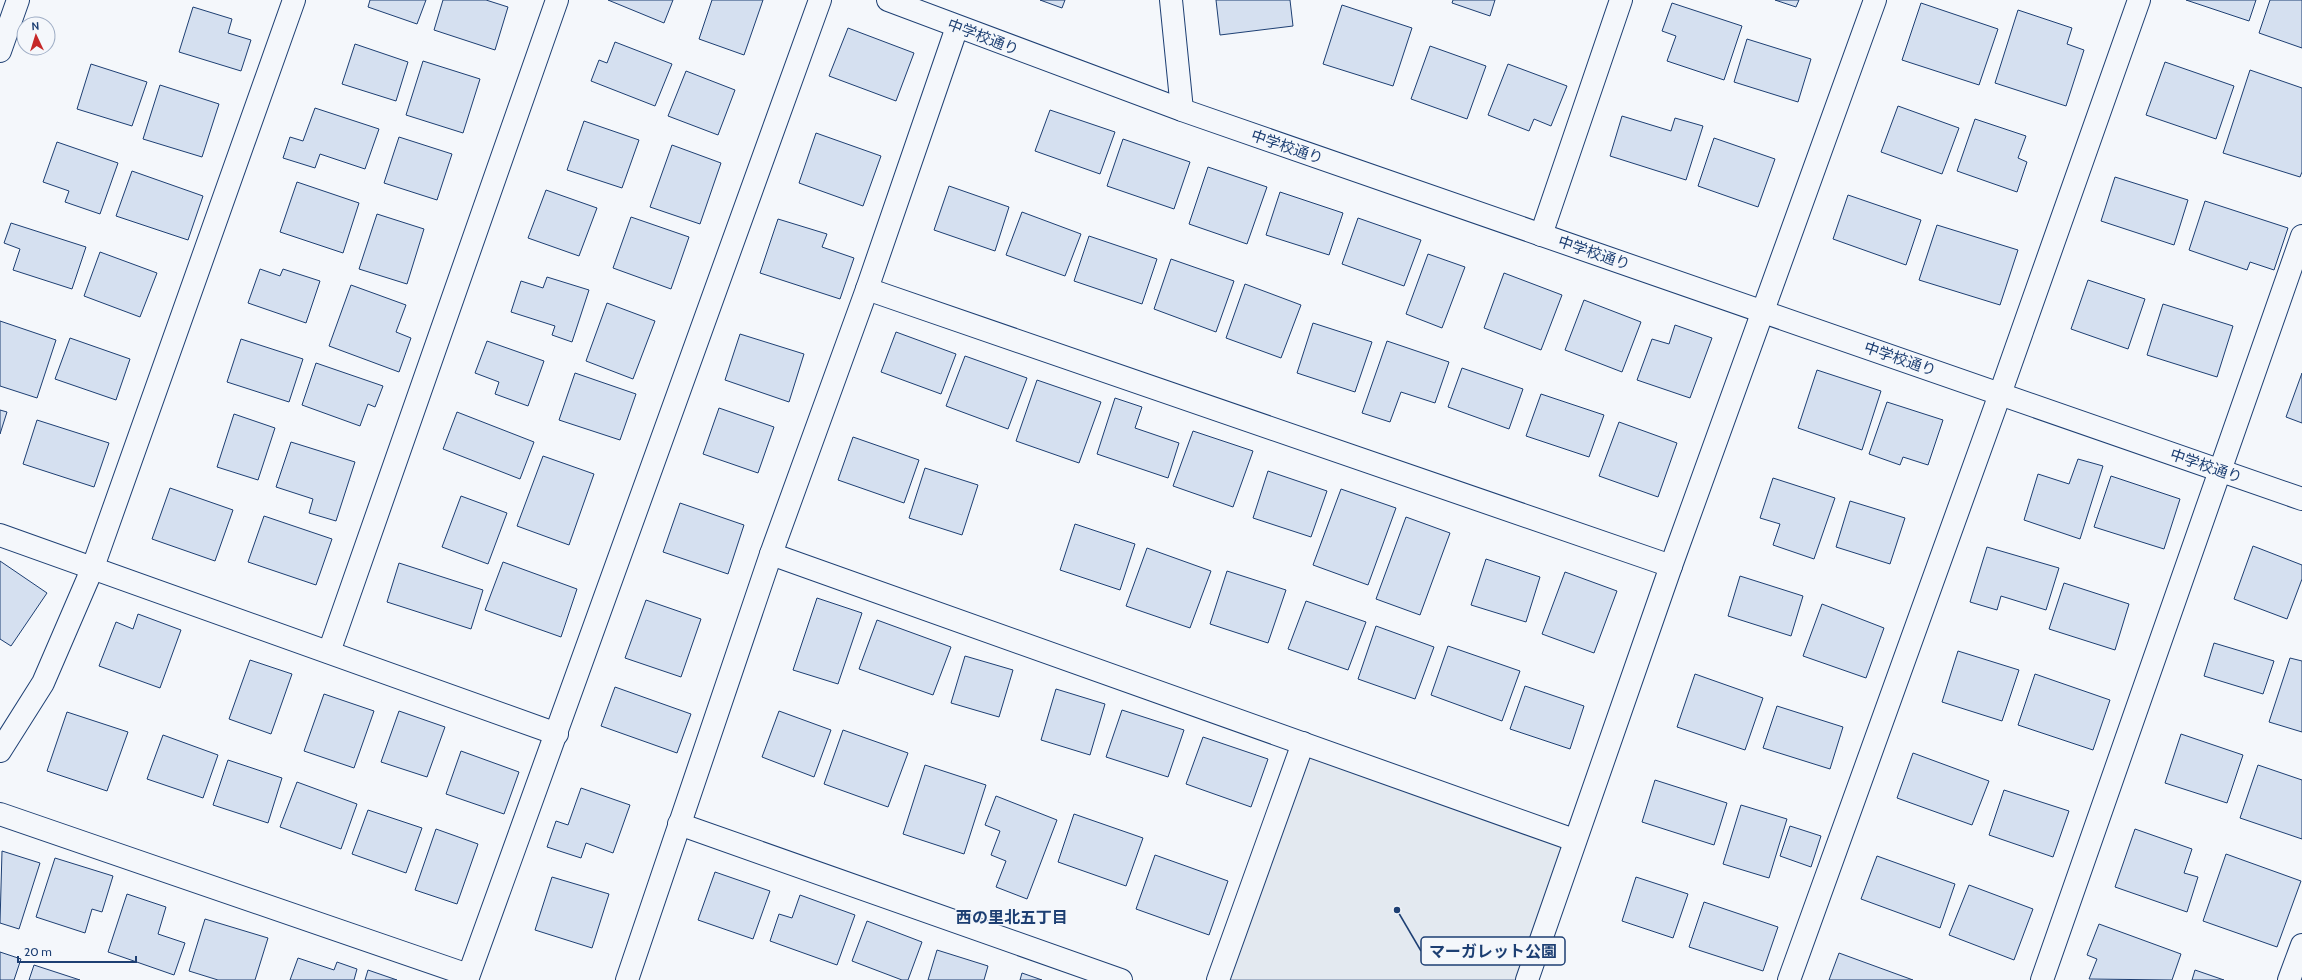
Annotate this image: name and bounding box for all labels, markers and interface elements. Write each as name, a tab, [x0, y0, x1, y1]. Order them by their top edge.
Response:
street label: 中学校通り	[945, 15, 1021, 59]
north arrow	[16, 16, 56, 56]
text: N	[31, 19, 40, 33]
street label: 中学校通り	[1249, 126, 1325, 168]
street label: 中学校通り	[1556, 232, 1632, 274]
street label: 中学校通り	[1862, 338, 1938, 380]
street label: 中学校通り	[2168, 445, 2244, 487]
district label: 西の里北五丁目	[956, 908, 1068, 927]
callout: マーガレット公園	[1421, 937, 1565, 965]
scale bar	[18, 938, 136, 964]
text: マーガレット公園	[1429, 942, 1557, 961]
text: 20 m	[24, 944, 52, 959]

